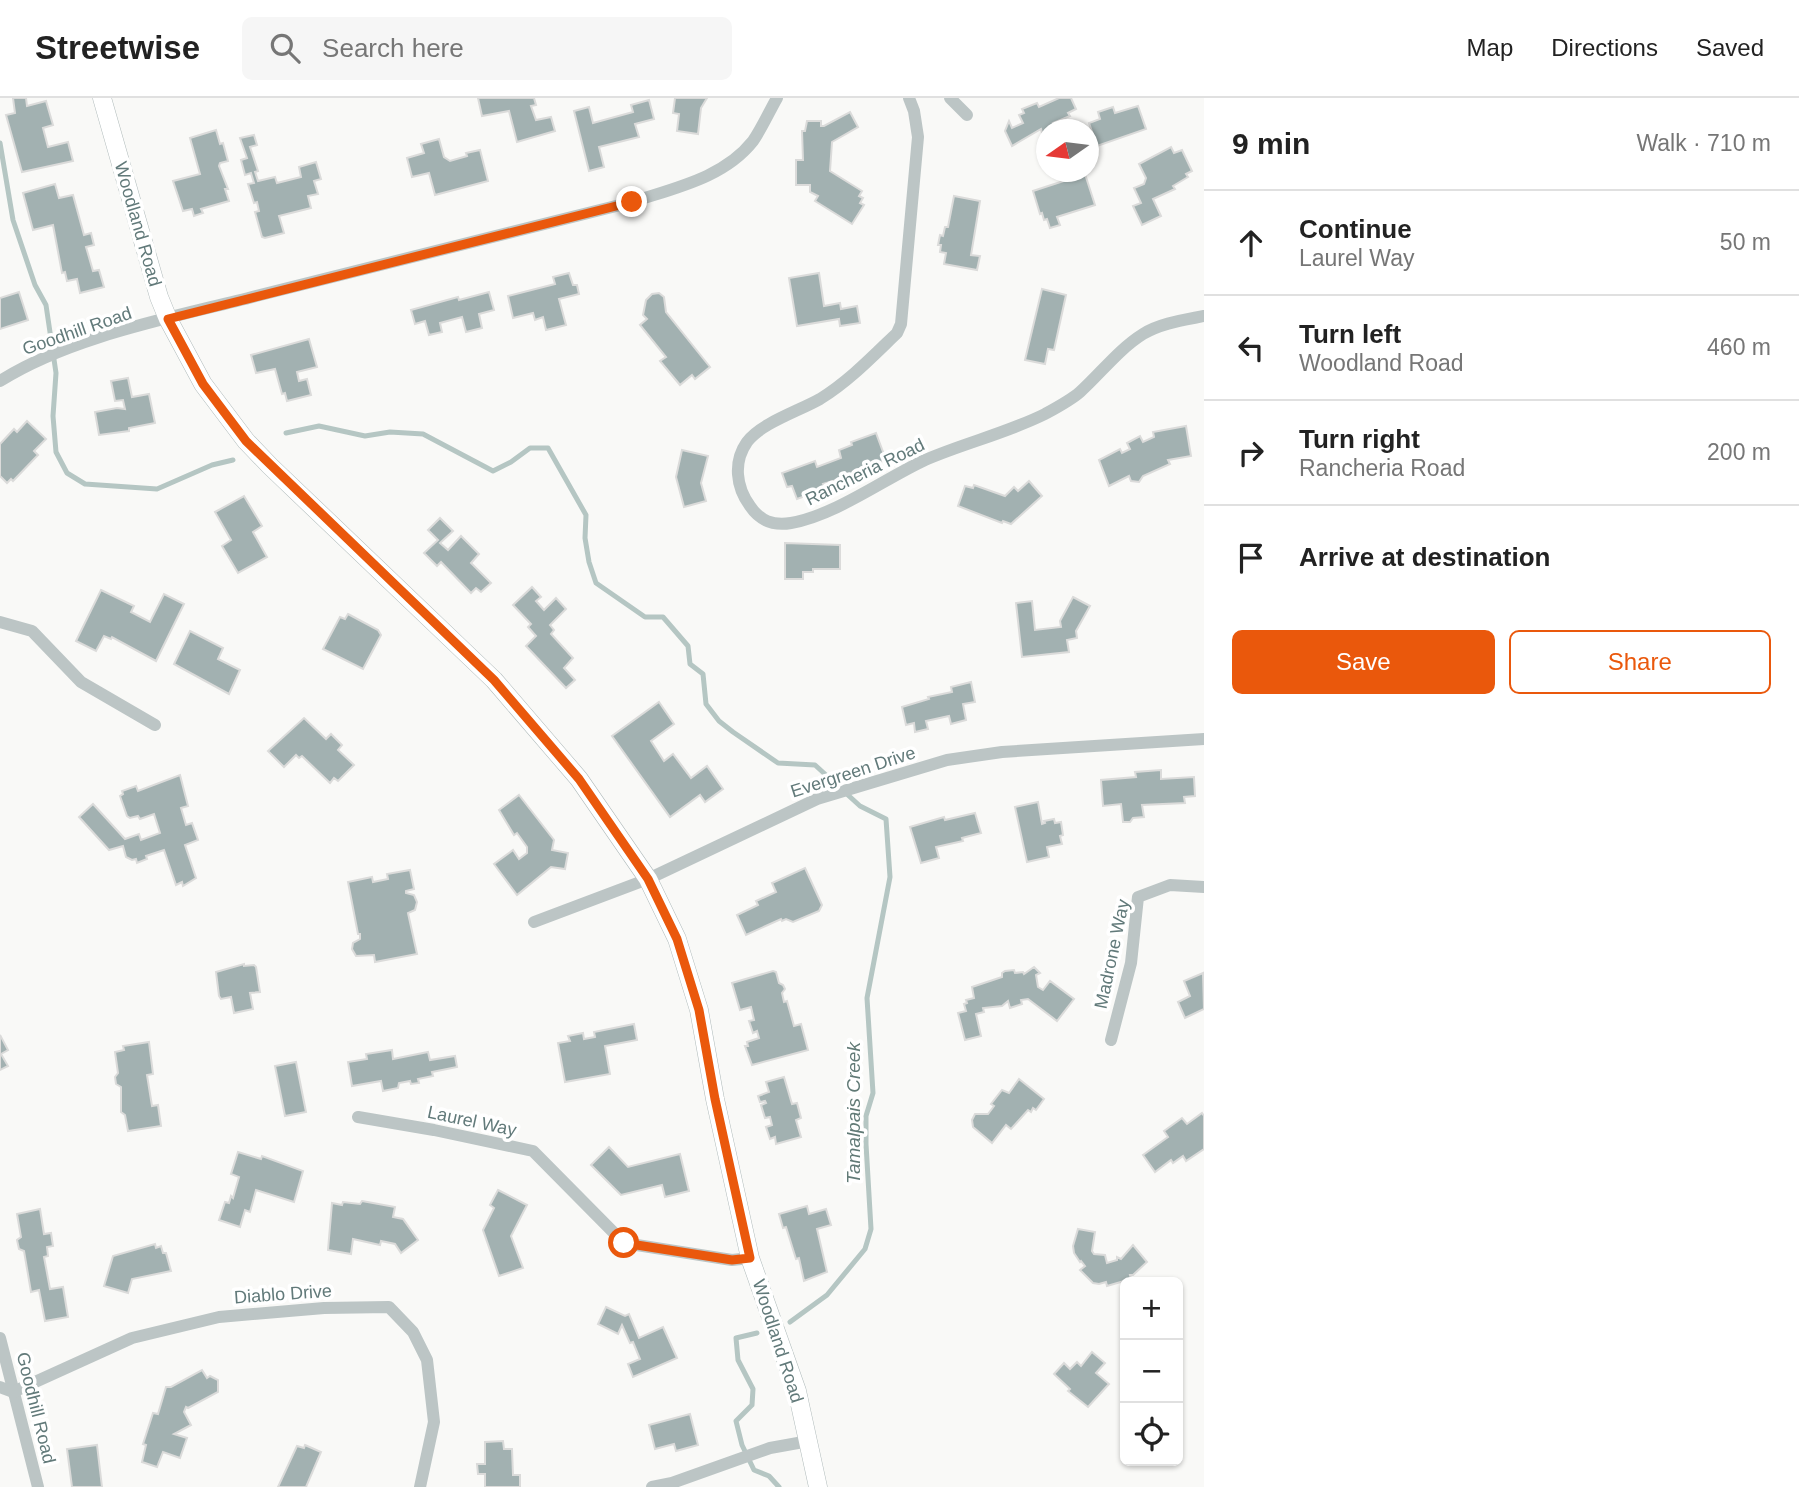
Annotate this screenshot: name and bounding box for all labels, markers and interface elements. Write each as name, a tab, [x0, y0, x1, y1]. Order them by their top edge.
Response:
search box	[242, 17, 732, 80]
text: Streetwise	[35, 29, 200, 66]
icon: search	[266, 29, 304, 67]
text: Search here	[322, 33, 464, 63]
text: Map	[1467, 34, 1513, 61]
text: Directions	[1551, 34, 1658, 61]
text: Saved	[1696, 34, 1764, 61]
north arrow	[1036, 119, 1099, 182]
text: 9 min	[1232, 127, 1310, 160]
text: Walk · 710 m	[1636, 130, 1771, 156]
street label: Woodland Road	[111, 159, 165, 289]
route end	[616, 186, 647, 217]
text: Continue	[1299, 214, 1412, 244]
icon: ahead	[1232, 224, 1270, 262]
text: 50 m	[1720, 229, 1771, 255]
text: Laurel Way	[1299, 245, 1414, 271]
street label: Goodhill Road	[20, 303, 134, 359]
text: Turn left	[1299, 319, 1401, 349]
icon: left	[1232, 329, 1270, 367]
text: 460 m	[1707, 334, 1771, 360]
text: Woodland Road	[1299, 350, 1464, 376]
text: Turn right	[1299, 424, 1420, 454]
icon: right	[1232, 434, 1270, 472]
street label: Rancheria Road	[802, 435, 928, 509]
text: 200 m	[1707, 439, 1771, 465]
text: Rancheria Road	[1299, 455, 1465, 481]
icon: arrive	[1232, 539, 1270, 577]
text: Arrive at destination	[1299, 542, 1550, 572]
button: Save	[1232, 630, 1495, 694]
button: Share	[1509, 630, 1771, 694]
street label: Evergreen Drive	[788, 742, 918, 802]
street label: Madrone Way	[1091, 897, 1133, 1011]
water label: Tamalpais Creek	[843, 1041, 864, 1184]
street label: Laurel Way	[426, 1102, 518, 1140]
route start	[608, 1227, 639, 1258]
street label: Woodland Road	[749, 1277, 807, 1405]
map controls	[1120, 1277, 1183, 1466]
button: +	[1120, 1277, 1183, 1340]
street label: Diablo Drive	[233, 1281, 333, 1307]
button: −	[1120, 1340, 1183, 1403]
street label: Goodhill Road	[12, 1350, 60, 1466]
button: locate	[1120, 1403, 1183, 1466]

